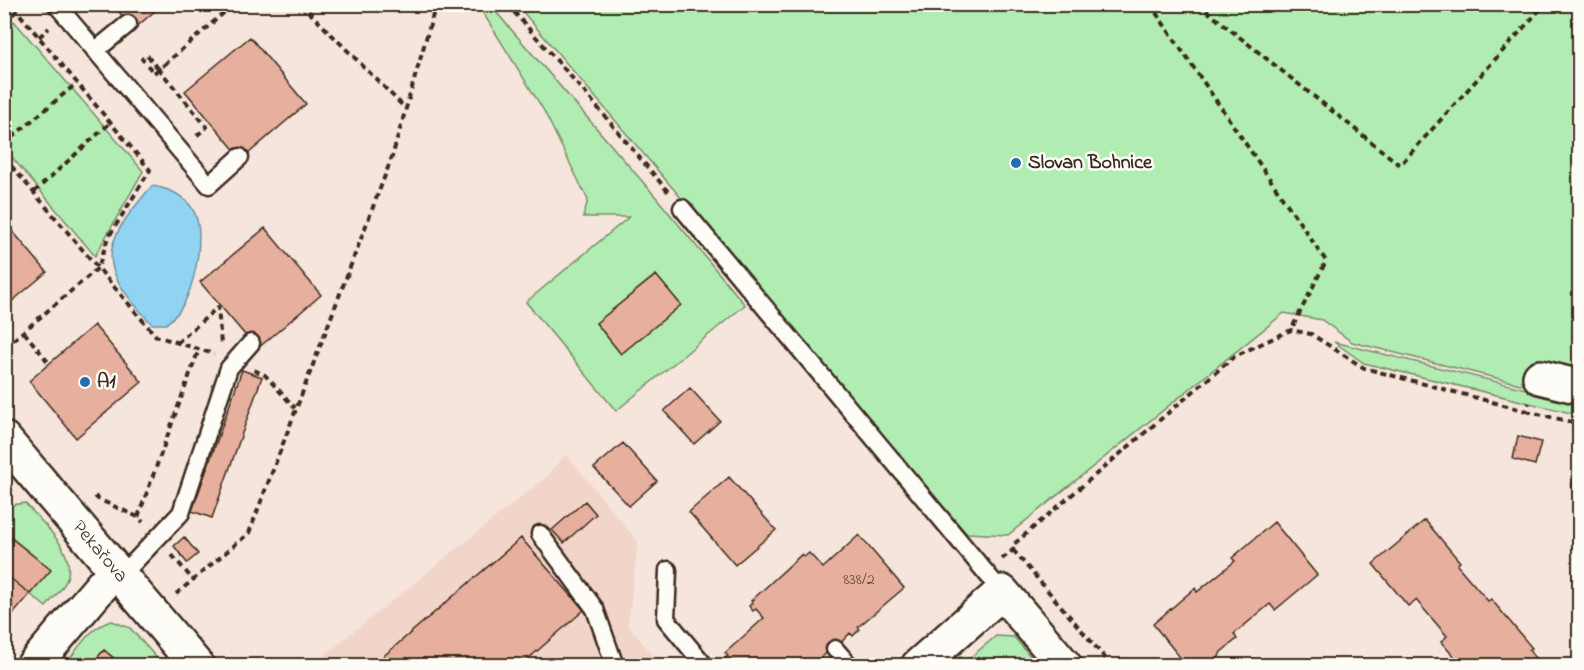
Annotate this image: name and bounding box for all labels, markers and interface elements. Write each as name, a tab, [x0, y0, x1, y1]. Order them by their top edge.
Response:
place label: Slovan Bohnice	[1028, 149, 1153, 178]
marker: Slovan Bohnice	[1009, 156, 1023, 170]
place label: A1	[97, 368, 116, 397]
marker: A1	[78, 375, 92, 389]
street label: Pekařova	[65, 514, 135, 589]
house number: 838/2	[843, 568, 875, 592]

